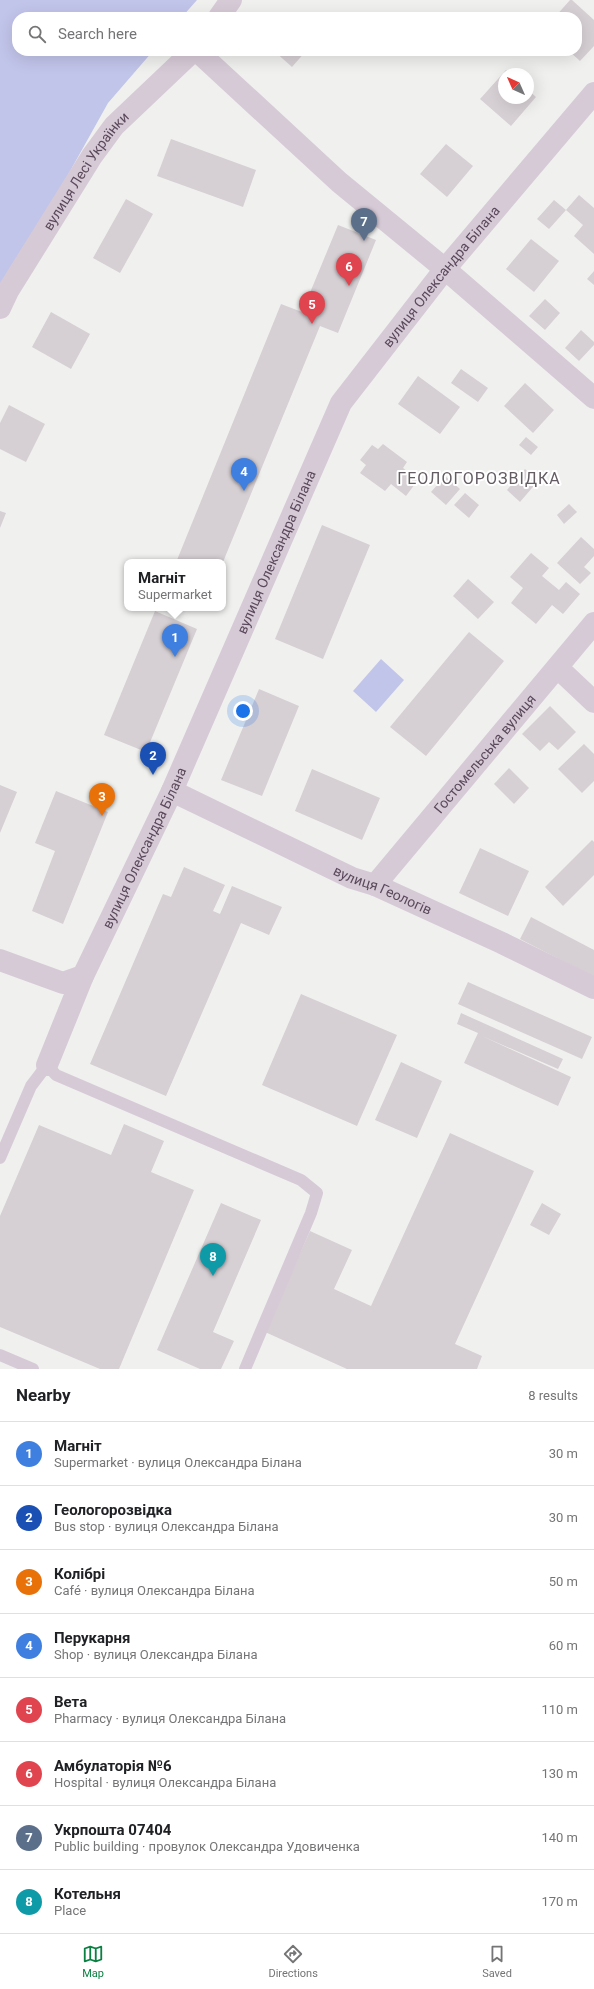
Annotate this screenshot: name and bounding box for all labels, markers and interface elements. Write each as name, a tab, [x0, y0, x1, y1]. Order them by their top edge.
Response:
search box	[12, 12, 582, 56]
icon: search	[26, 23, 48, 45]
text: Search here	[58, 25, 137, 43]
north arrow	[498, 68, 534, 104]
street label: вулиця Лесі Українки	[40, 108, 132, 233]
street label: вулиця Олександра Білана	[379, 203, 503, 350]
pin: 7	[351, 208, 377, 241]
pin: 6	[336, 253, 362, 286]
pin: 5	[299, 291, 325, 324]
pin: 4	[231, 458, 257, 491]
street label: вулиця Олександра Білана	[233, 468, 319, 636]
district label: ГЕОЛОГОРОЗВІДКА	[397, 469, 561, 488]
popup	[124, 559, 226, 611]
text: Магніт	[138, 569, 186, 587]
text: Supermarket	[138, 587, 212, 602]
pin: 1	[162, 624, 188, 657]
street label: Гостомельська вулиця	[430, 691, 539, 816]
your location	[233, 701, 253, 721]
pin: 2	[140, 742, 166, 775]
street label: вулиця Олександра Білана	[99, 765, 189, 931]
pin: 3	[89, 783, 115, 816]
street label: вулиця Геологів	[331, 862, 434, 918]
pin: 8	[200, 1243, 226, 1276]
text: Nearby	[16, 1385, 71, 1405]
text: 8 results	[528, 1388, 578, 1403]
text: Магніт	[54, 1437, 102, 1455]
text: 1	[25, 1446, 33, 1461]
text: 30 m	[549, 1446, 578, 1461]
text: Supermarket · вулиця Олександра Білана	[54, 1455, 302, 1470]
text: Геологорозвідка	[54, 1501, 172, 1519]
text: 2	[25, 1510, 33, 1525]
text: 30 m	[549, 1510, 578, 1525]
text: Bus stop · вулиця Олександра Білана	[54, 1519, 279, 1534]
text: Колібрі	[54, 1565, 105, 1583]
text: 3	[25, 1574, 33, 1589]
text: 50 m	[549, 1574, 578, 1589]
text: Café · вулиця Олександра Білана	[54, 1583, 255, 1598]
text: Перукарня	[54, 1629, 130, 1647]
text: 4	[25, 1638, 33, 1653]
text: 60 m	[549, 1638, 578, 1653]
text: Shop · вулиця Олександра Білана	[54, 1647, 257, 1662]
text: Вета	[54, 1693, 87, 1711]
text: 5	[25, 1702, 33, 1717]
text: 110 m	[541, 1702, 578, 1717]
text: Pharmacy · вулиця Олександра Білана	[54, 1711, 286, 1726]
text: Амбулаторія №6	[54, 1757, 172, 1775]
text: 6	[25, 1766, 33, 1781]
text: 130 m	[541, 1766, 578, 1781]
text: Hospital · вулиця Олександра Білана	[54, 1775, 276, 1790]
text: Укрпошта 07404	[54, 1821, 171, 1839]
text: 7	[25, 1830, 33, 1845]
text: 140 m	[541, 1830, 578, 1845]
text: Public building · провулок Олександра Удовиченка	[54, 1839, 360, 1854]
text: Котельня	[54, 1885, 121, 1903]
text: 8	[25, 1894, 33, 1909]
text: 170 m	[541, 1894, 578, 1909]
text: Place	[54, 1903, 86, 1918]
tab: Map	[82, 1943, 104, 1980]
tab: Directions	[268, 1943, 318, 1980]
tab: Saved	[482, 1943, 512, 1980]

